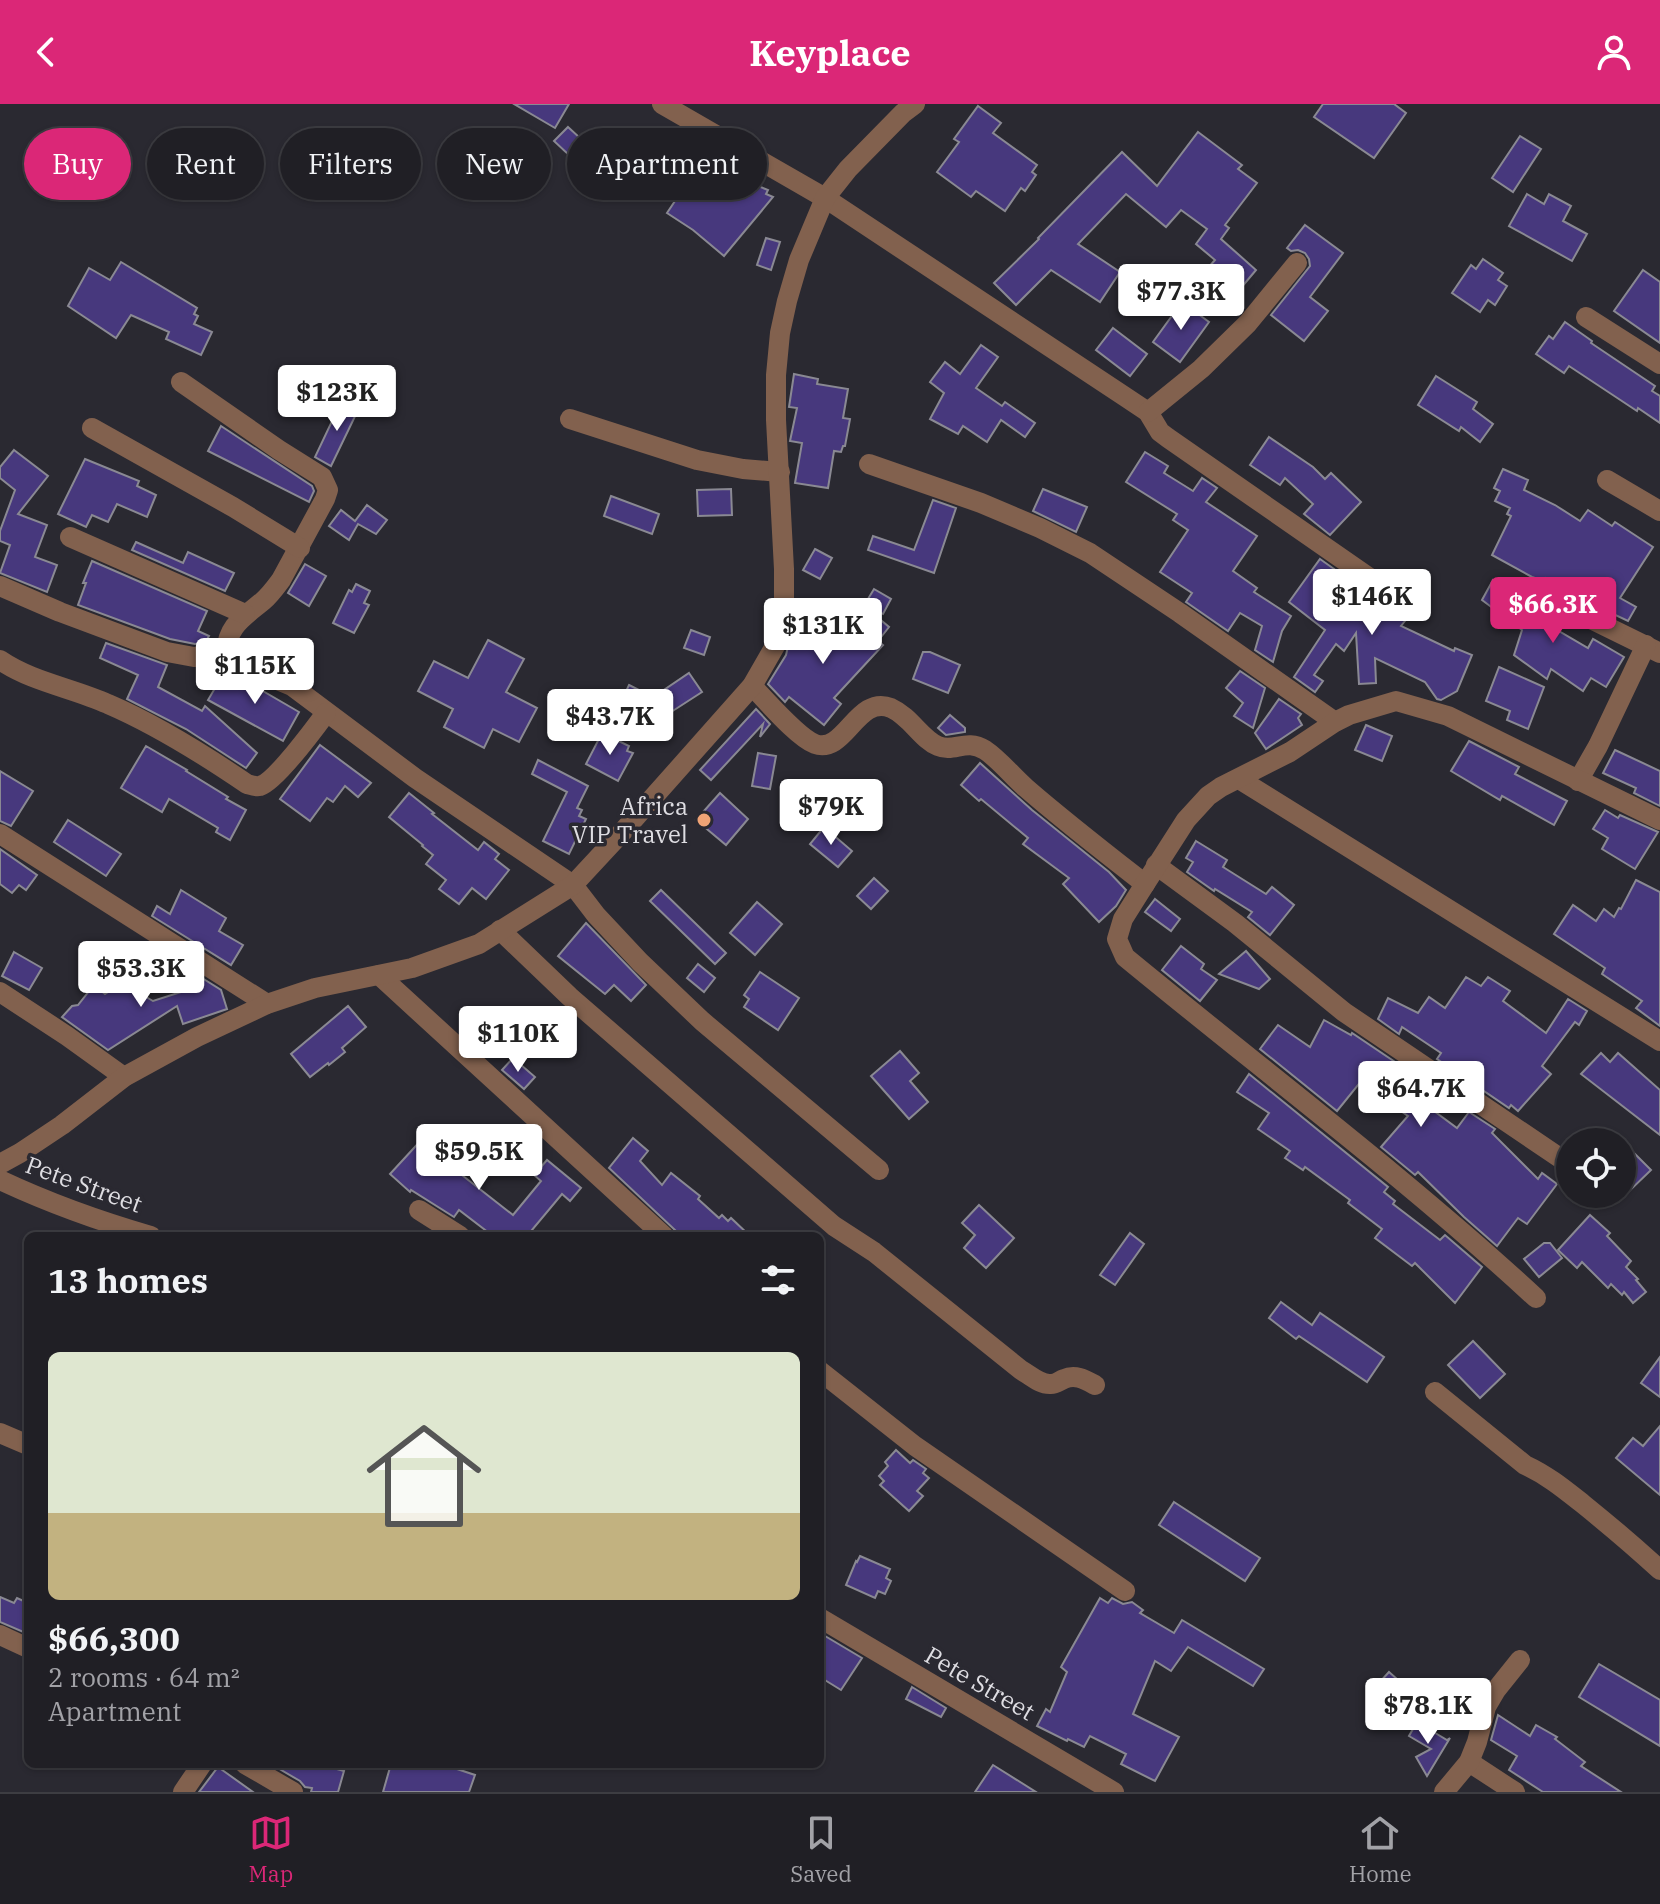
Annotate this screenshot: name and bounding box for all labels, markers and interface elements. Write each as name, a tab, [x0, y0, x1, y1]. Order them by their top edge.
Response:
text: Keyplace	[749, 29, 911, 76]
icon: back	[24, 30, 68, 74]
icon: person	[1592, 30, 1636, 74]
chip: Buy	[24, 128, 131, 200]
chip: Rent	[147, 128, 264, 200]
chip: Filters	[280, 128, 421, 200]
chip: New	[437, 128, 551, 200]
chip: Apartment	[567, 128, 767, 200]
pin: $77.3K	[1116, 264, 1246, 332]
text: $77.3K	[1136, 273, 1226, 307]
pin: $123K	[281, 365, 393, 433]
text: $123K	[296, 374, 378, 408]
pin: $146K	[1316, 569, 1428, 637]
pin: $66.3K	[1488, 577, 1618, 645]
text: $146K	[1331, 578, 1413, 612]
text: $66.3K	[1508, 586, 1598, 620]
pin: $131K	[767, 598, 879, 666]
text: $131K	[782, 607, 864, 641]
pin: $115K	[199, 638, 311, 706]
text: $115K	[214, 647, 296, 681]
pin: $43.7K	[545, 689, 675, 757]
text: $43.7K	[565, 698, 655, 732]
pin: $79K	[784, 779, 878, 847]
text: $79K	[798, 788, 864, 822]
place label: Africa VIP Travel	[572, 790, 688, 850]
marker: Africa VIP Travel	[695, 811, 713, 829]
pin: $53.3K	[76, 941, 206, 1009]
text: $53.3K	[96, 950, 186, 984]
pin: $110K	[462, 1006, 574, 1074]
text: $110K	[477, 1015, 559, 1049]
pin: $64.7K	[1356, 1061, 1486, 1129]
text: $64.7K	[1376, 1070, 1466, 1104]
pin: $59.5K	[414, 1124, 544, 1192]
map controls	[1556, 1128, 1636, 1208]
button: locate	[1556, 1128, 1636, 1208]
text: $59.5K	[434, 1133, 524, 1167]
street label: Pete Street	[21, 1148, 147, 1220]
text: 13 homes	[48, 1258, 208, 1302]
icon: filters	[756, 1258, 800, 1302]
icon: home	[352, 1404, 496, 1548]
text: $66,300	[48, 1616, 180, 1660]
street label: Pete Street	[919, 1639, 1041, 1727]
text: 2 rooms · 64 m²	[48, 1660, 240, 1694]
pin: $78.1K	[1363, 1678, 1493, 1746]
text: $78.1K	[1383, 1687, 1473, 1721]
text: Apartment	[48, 1694, 181, 1728]
tab: Map	[249, 1811, 293, 1888]
tab: Saved	[790, 1811, 852, 1888]
tab: Home	[1349, 1811, 1411, 1888]

